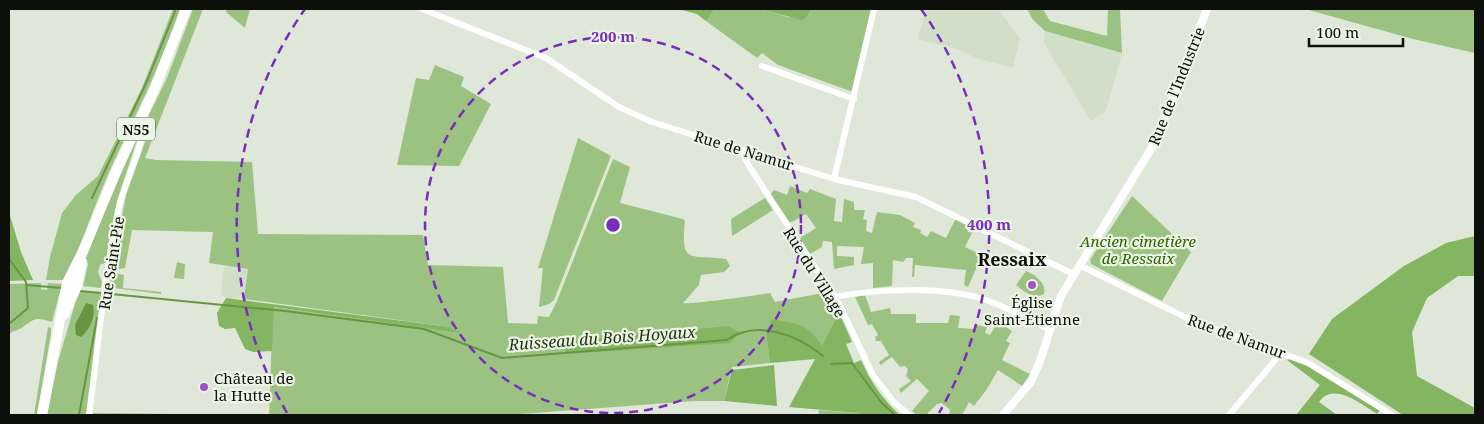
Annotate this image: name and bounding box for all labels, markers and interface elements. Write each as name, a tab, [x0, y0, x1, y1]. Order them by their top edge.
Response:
scale bar	[1309, 15, 1403, 47]
text: 100 m	[1316, 22, 1359, 42]
street label: Rue de l'Industrie	[1143, 24, 1209, 148]
text: 200 m	[591, 26, 635, 46]
road number: N55	[117, 118, 155, 140]
street label: Rue de Namur	[692, 125, 796, 175]
text: 400 m	[967, 214, 1011, 234]
street label: Rue Saint-Pie	[94, 215, 128, 311]
centre of rings	[604, 216, 622, 234]
street label: Rue du Village	[779, 223, 851, 321]
park label: Ancien cimetière de Ressaix	[1079, 231, 1197, 268]
district label: Ressaix	[977, 247, 1047, 271]
marker: Église Saint-Étienne	[1026, 279, 1038, 291]
place label: Église Saint-Étienne	[984, 292, 1080, 329]
street label: Rue de Namur	[1185, 309, 1289, 363]
water label: Ruisseau du Bois Hoyaux	[507, 320, 697, 356]
place label: Château de la Hutte	[214, 368, 294, 405]
marker: Château de la Hutte	[198, 381, 210, 393]

